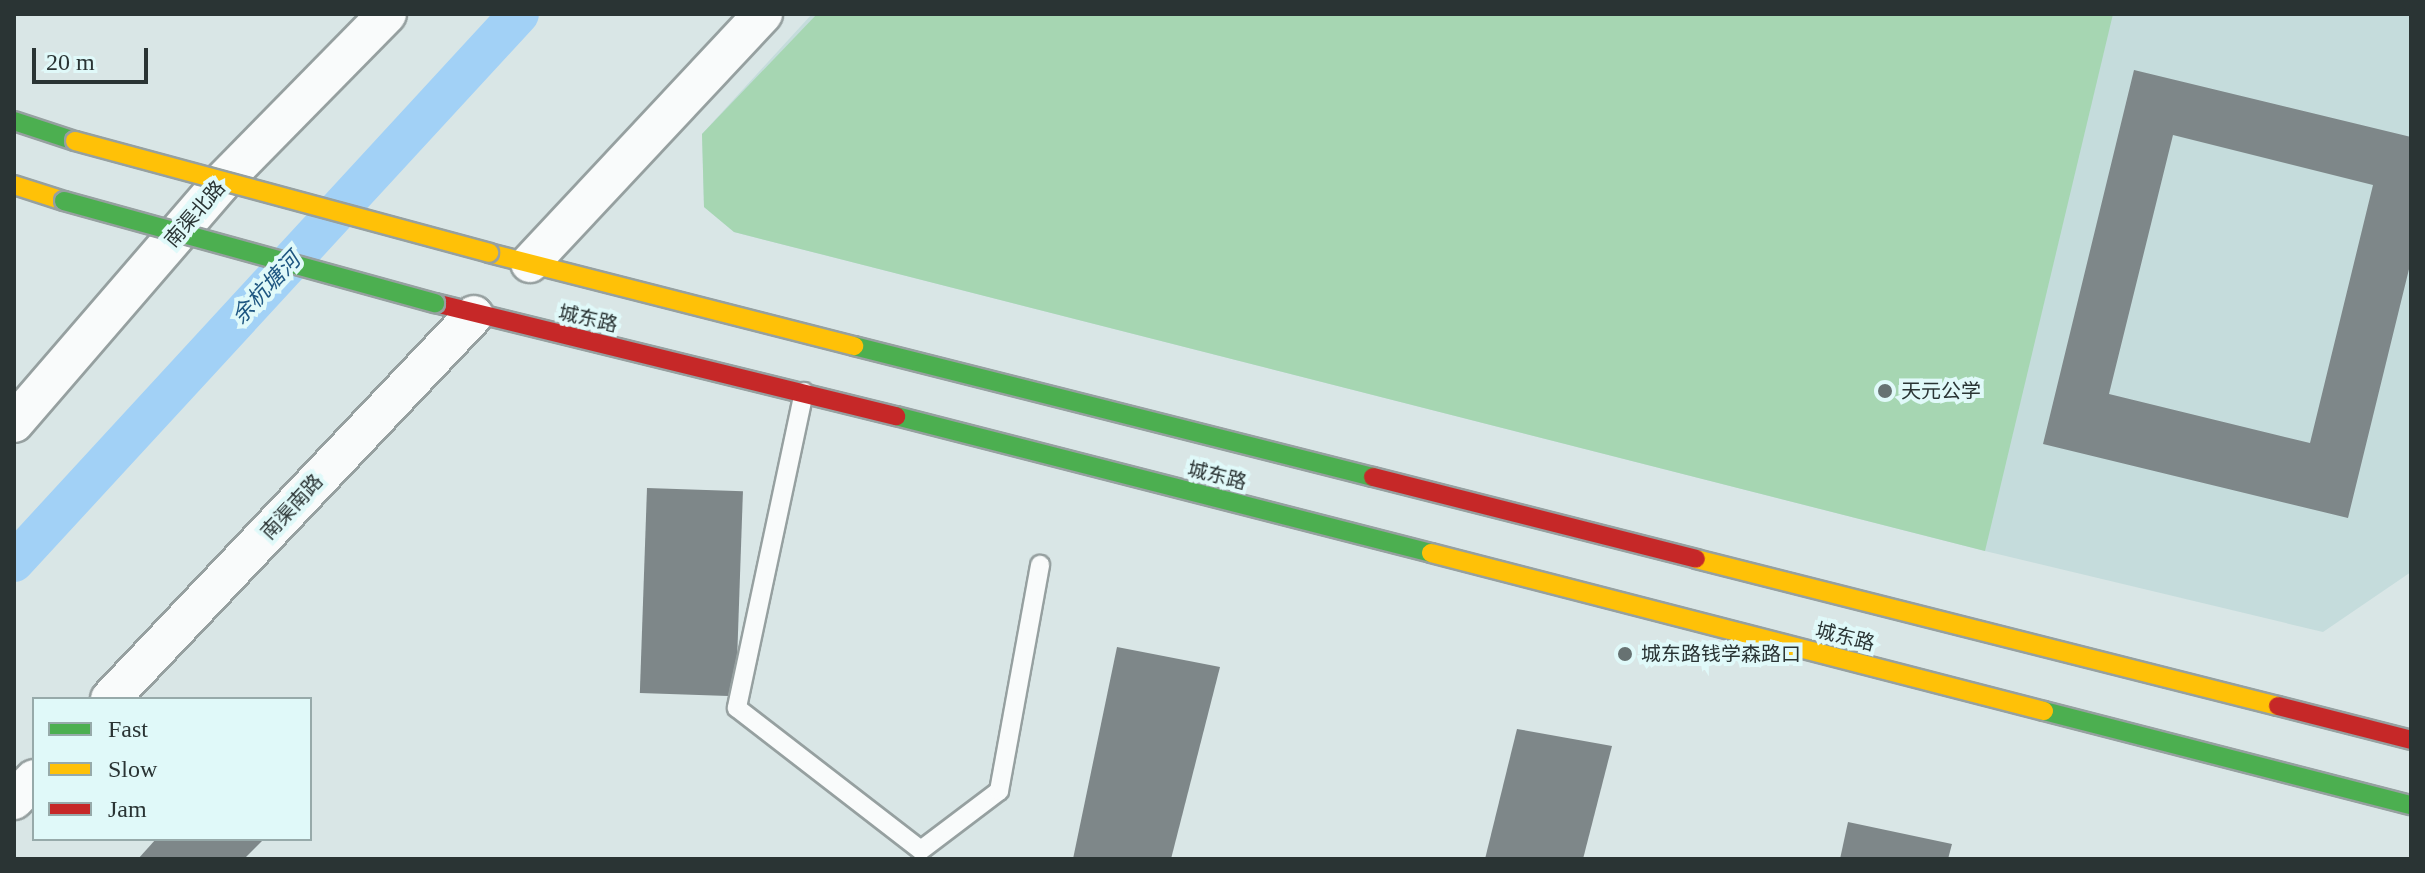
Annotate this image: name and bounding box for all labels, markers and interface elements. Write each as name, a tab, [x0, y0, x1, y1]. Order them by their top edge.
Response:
scale bar	[36, 32, 152, 82]
text: 20 m	[46, 49, 95, 75]
street label: 南渠北路	[160, 176, 230, 252]
water label: 余杭塘河	[226, 247, 306, 329]
street label: 城东路	[556, 301, 620, 337]
place label: 天元公学	[1901, 379, 1981, 403]
marker: 天元公学	[1876, 382, 1894, 400]
street label: 城东路	[1185, 457, 1249, 495]
street label: 南渠南路	[256, 470, 328, 544]
street label: 城东路	[1813, 618, 1877, 656]
place label: 城东路钱学森路口	[1641, 642, 1801, 666]
marker: 城东路钱学森路口	[1616, 645, 1634, 663]
legend	[32, 697, 312, 841]
text: Fast	[108, 716, 148, 742]
text: Slow	[108, 756, 157, 782]
text: Jam	[108, 796, 147, 822]

